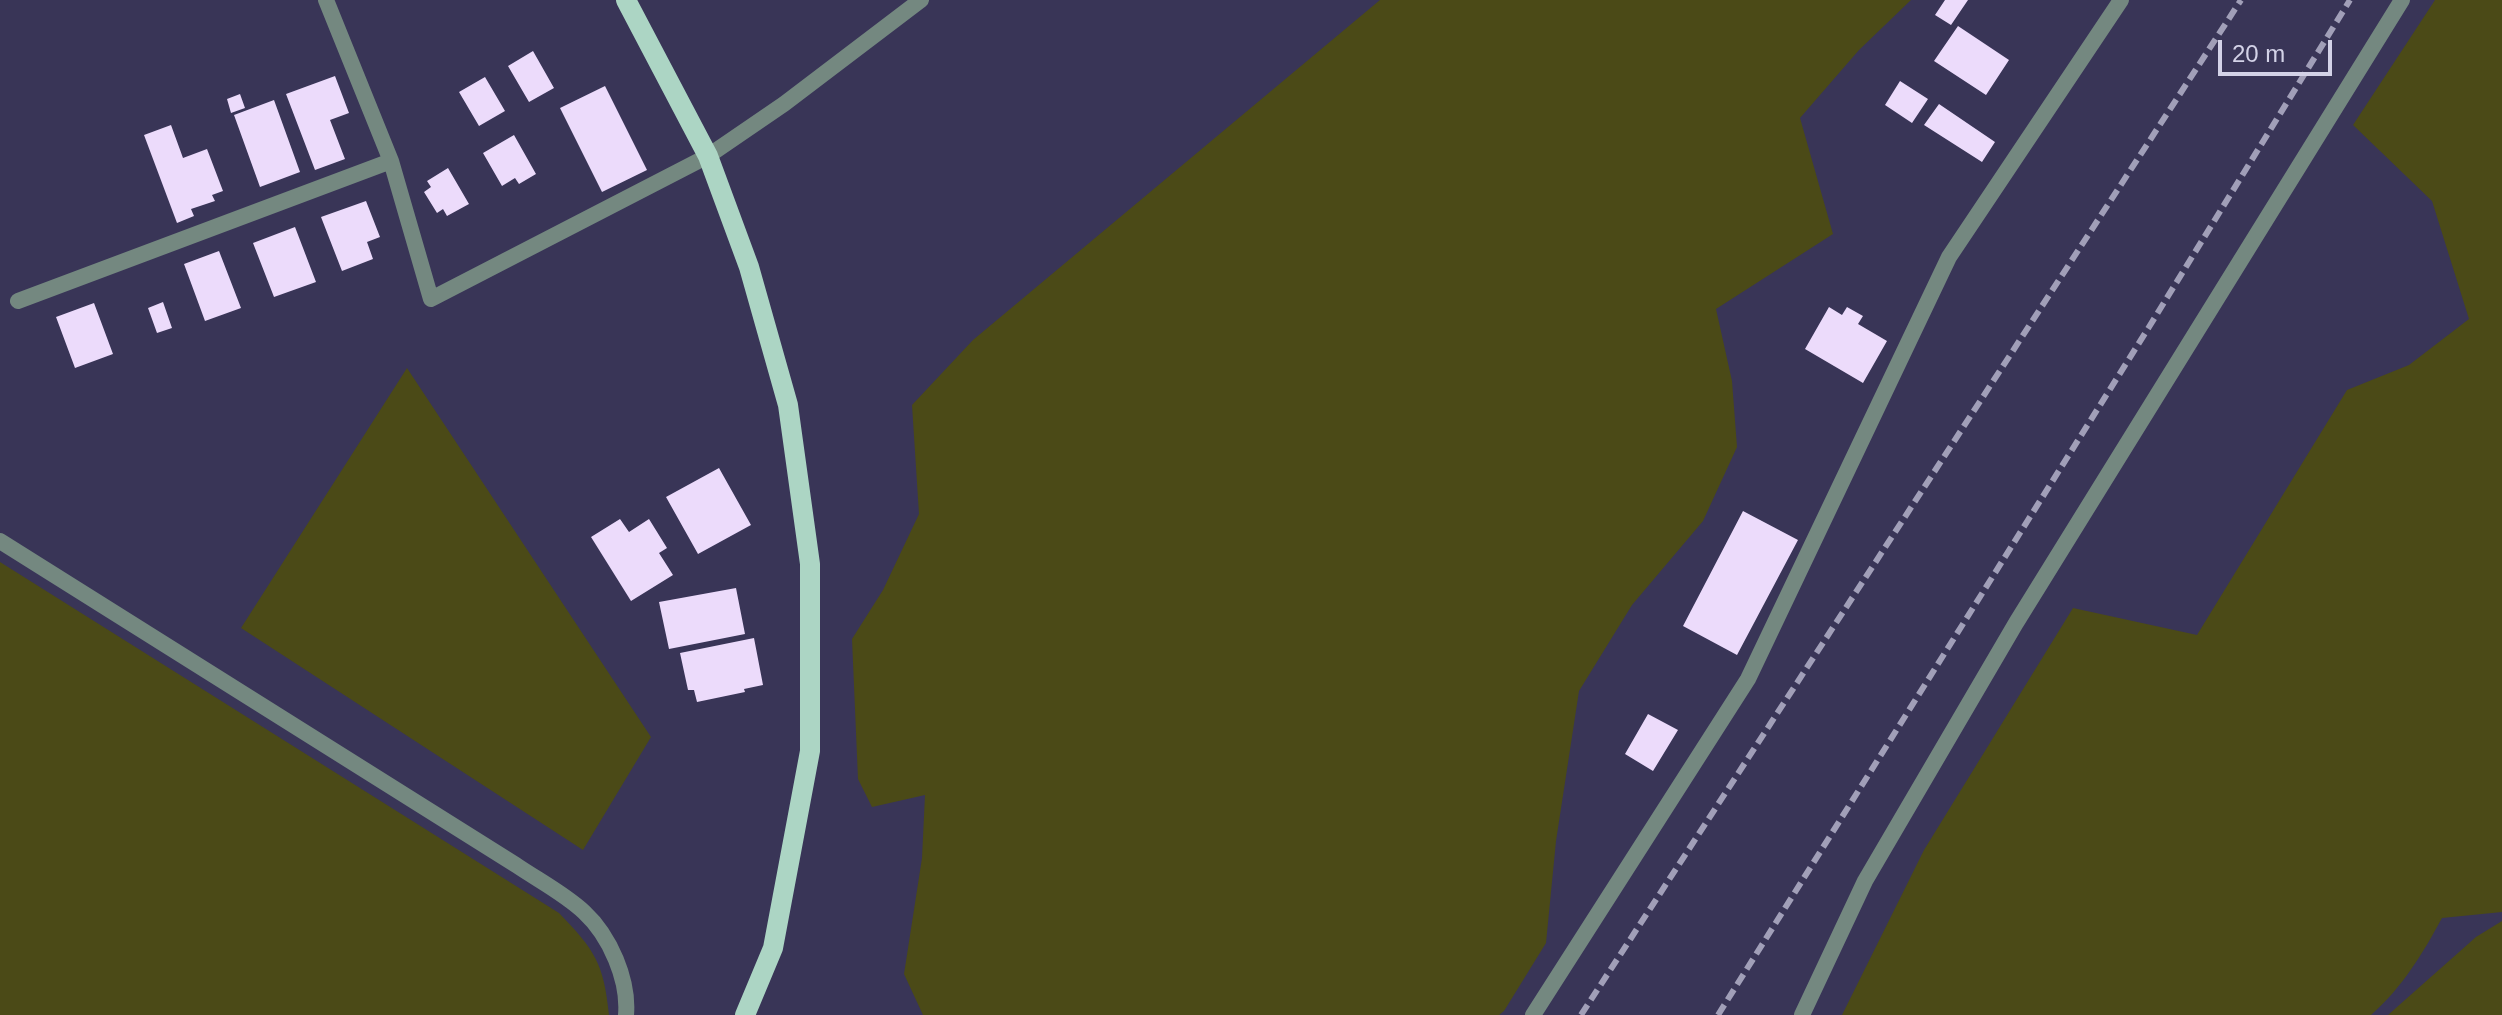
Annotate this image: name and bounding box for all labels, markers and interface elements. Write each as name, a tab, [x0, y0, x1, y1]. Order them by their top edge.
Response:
scale bar	[2222, 24, 2336, 74]
text: 20 m	[2232, 40, 2285, 67]

